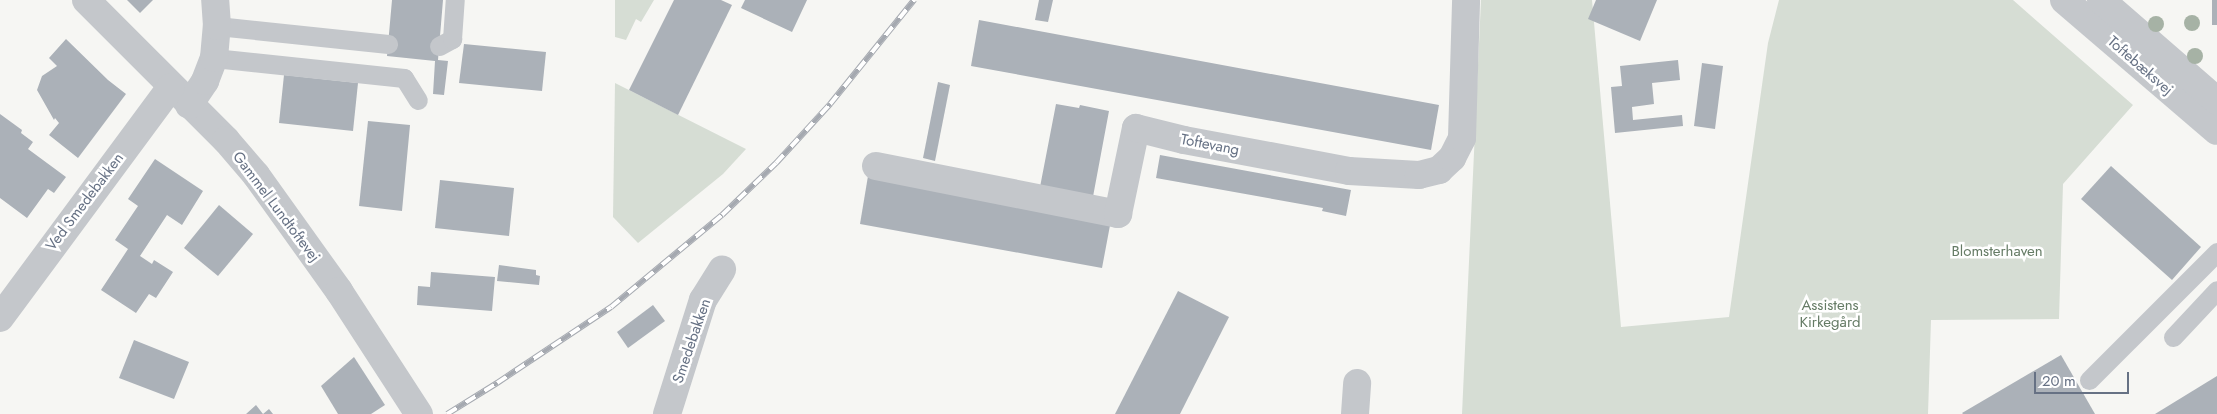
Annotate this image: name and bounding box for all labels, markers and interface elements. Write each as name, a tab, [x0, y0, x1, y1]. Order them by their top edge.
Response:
street label: Toftebæksvej	[2104, 33, 2176, 99]
street label: Toftevang	[1179, 131, 1241, 159]
street label: Gammel Lundtoftevej	[229, 148, 323, 266]
street label: Ved Smedebakken	[42, 150, 128, 254]
park label: Blomsterhaven	[1951, 243, 2043, 261]
street label: Smedebakken	[669, 296, 715, 386]
park label: Assistens Kirkegård	[1799, 296, 1861, 331]
scale bar	[2037, 362, 2132, 394]
text: 20 m	[2042, 370, 2076, 392]

